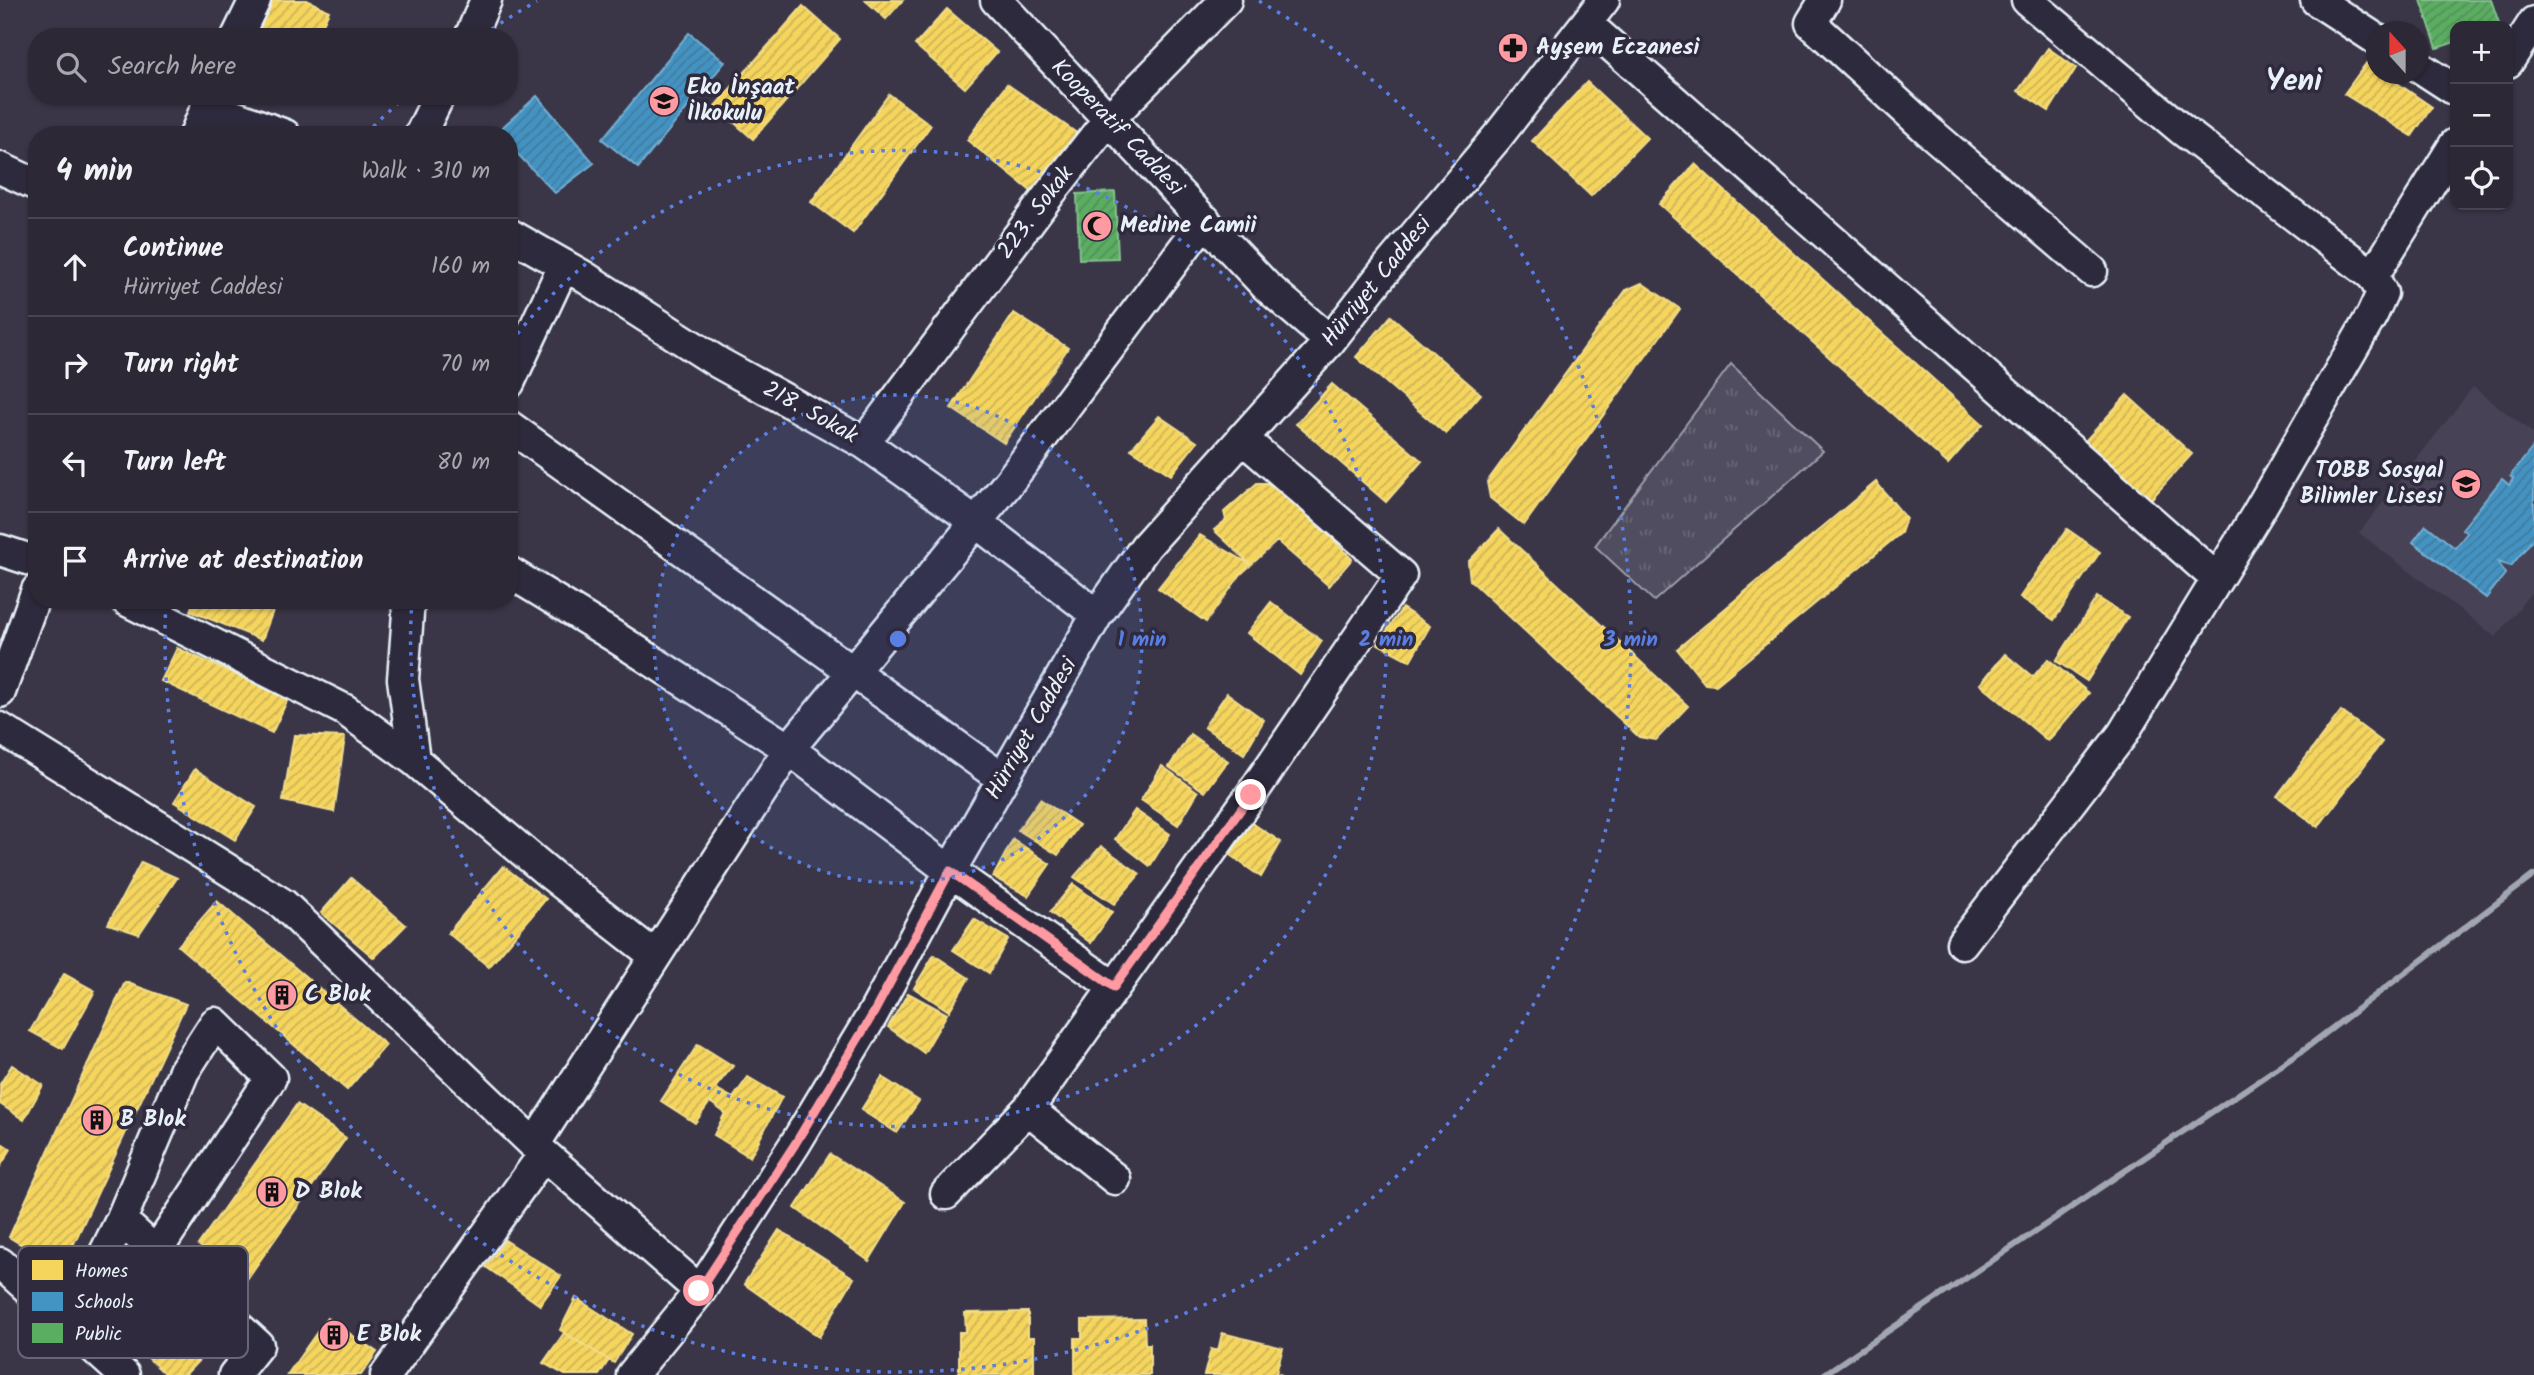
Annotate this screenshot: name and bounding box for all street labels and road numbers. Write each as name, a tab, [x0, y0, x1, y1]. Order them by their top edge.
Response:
street label: Kooperatif Caddesi	[1042, 51, 1193, 206]
street label: 223. Sokak	[989, 158, 1083, 268]
street label: Hürriyet Caddesi	[1313, 207, 1442, 355]
street label: 218. Sokak	[756, 372, 864, 454]
street label: Hürriyet Caddesi	[977, 650, 1088, 807]

